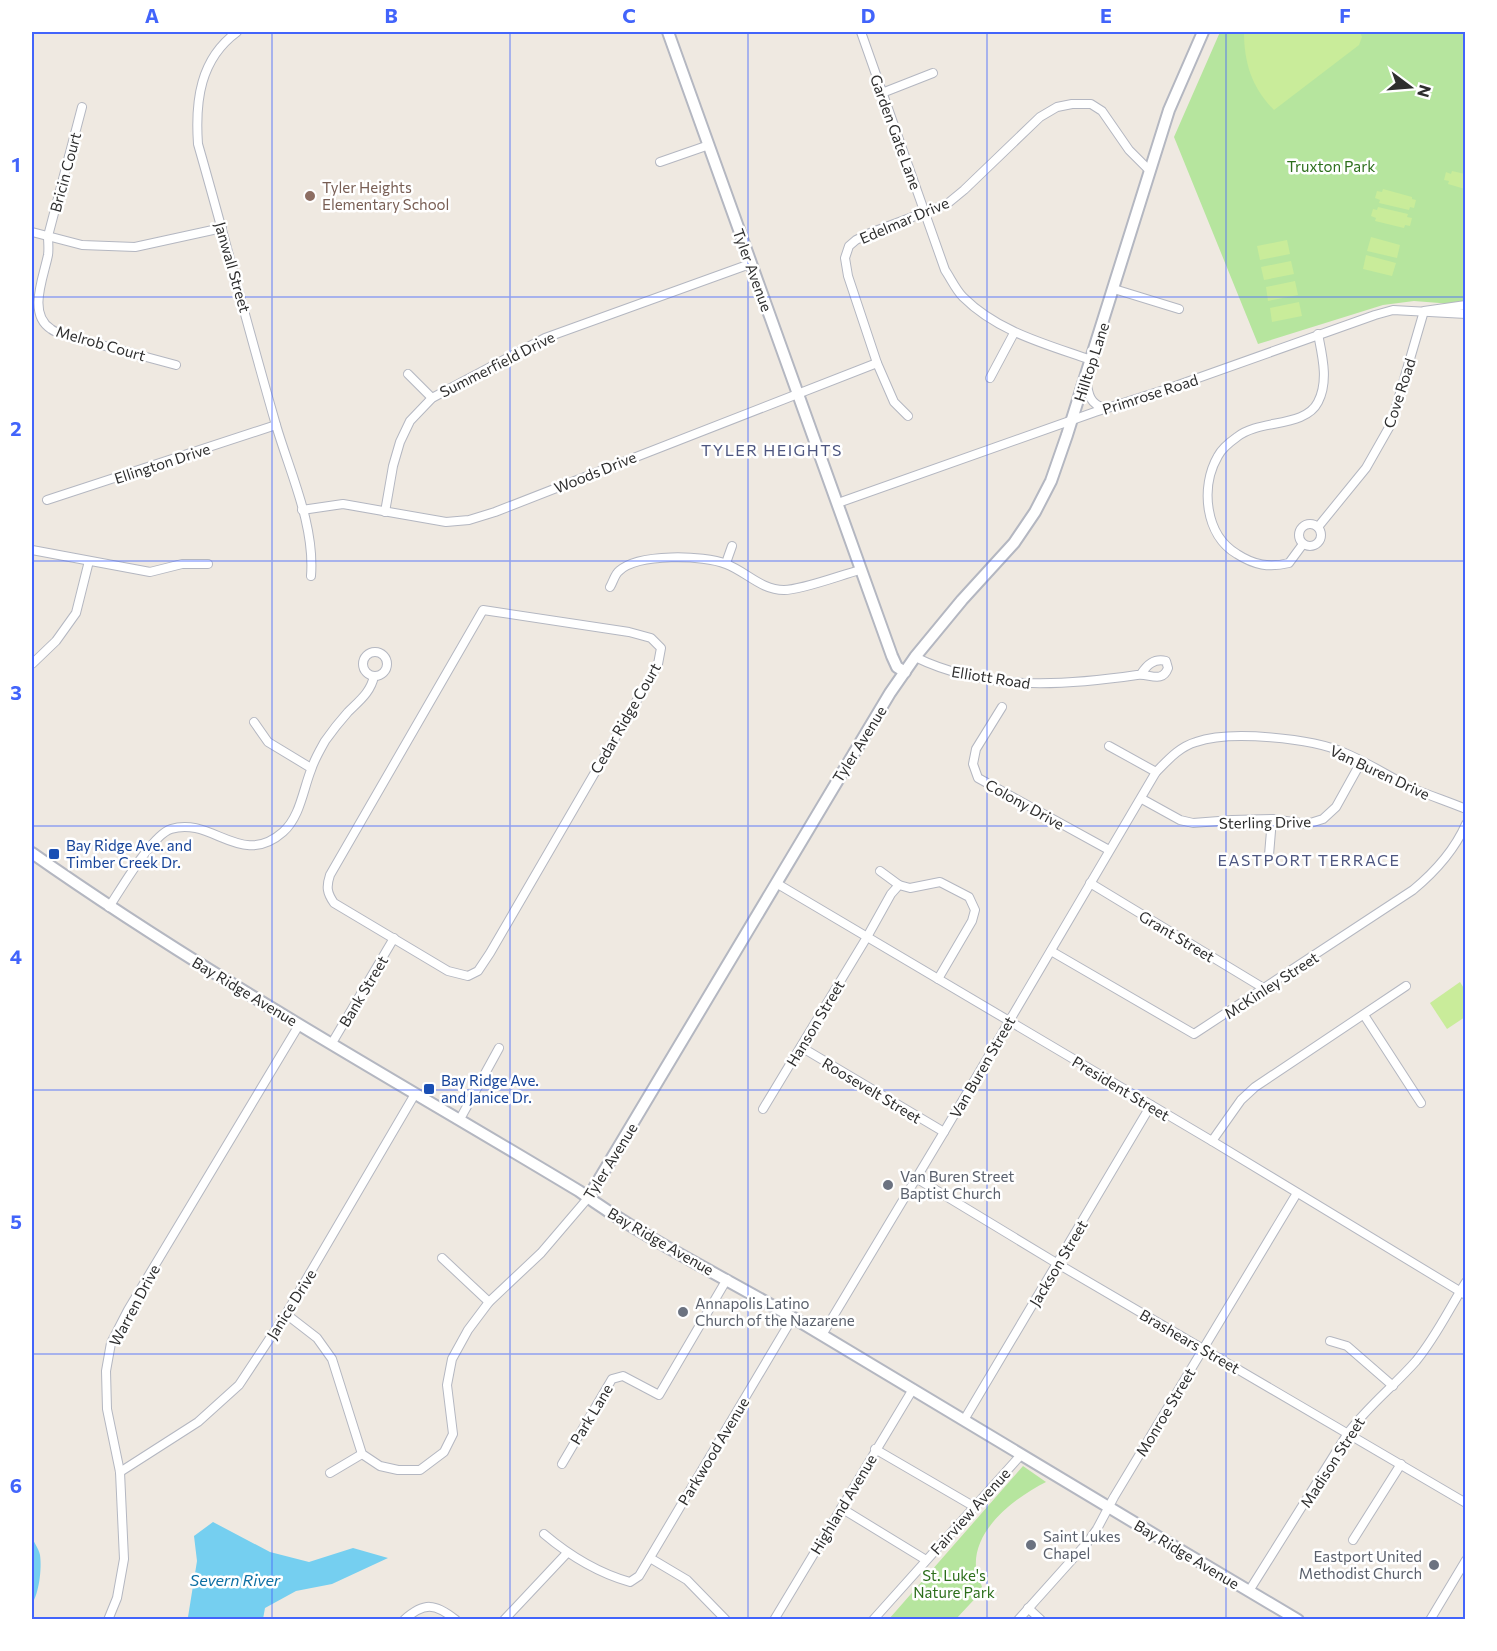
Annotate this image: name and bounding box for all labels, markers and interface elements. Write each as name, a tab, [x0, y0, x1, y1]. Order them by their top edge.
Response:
text: A	[145, 3, 159, 27]
text: B	[384, 3, 398, 27]
text: C	[622, 3, 636, 27]
text: D	[861, 3, 875, 27]
text: E	[1100, 3, 1112, 27]
text: F	[1339, 3, 1351, 27]
north arrow	[1380, 57, 1440, 117]
street label: Garden Gate Lane	[867, 72, 925, 192]
text: N	[1414, 83, 1436, 100]
street label: Bricin Court	[46, 130, 84, 214]
text: 1	[11, 152, 21, 176]
park label: Truxton Park	[1287, 157, 1375, 175]
place label: Tyler Heights Elementary School	[322, 178, 449, 213]
marker: Tyler Heights Elementary School	[303, 189, 317, 203]
street label: Edelmar Drive	[857, 193, 951, 247]
street label: Janwall Street	[211, 220, 255, 314]
street label: Tyler Avenue	[730, 226, 776, 314]
street label: Hilltop Lane	[1070, 320, 1112, 404]
street label: Melrob Court	[54, 322, 148, 364]
street label: Summerfield Drive	[437, 327, 558, 401]
street label: Cove Road	[1379, 356, 1419, 430]
street label: Primrose Road	[1100, 370, 1200, 418]
text: 2	[10, 416, 22, 440]
street label: Ellington Drive	[112, 439, 212, 487]
district label: TYLER HEIGHTS	[701, 440, 843, 459]
street label: Woods Drive	[551, 447, 639, 497]
street label: Cedar Ridge Court	[586, 660, 664, 776]
street label: Elliott Road	[950, 662, 1032, 692]
text: 3	[10, 680, 22, 704]
street label: Tyler Avenue	[828, 702, 890, 786]
street label: Van Buren Drive	[1327, 741, 1433, 803]
street label: Colony Drive	[982, 775, 1068, 833]
street label: Sterling Drive	[1219, 812, 1311, 832]
place label: Bay Ridge Ave. and Timber Creek Dr.	[66, 836, 192, 871]
marker: Bay Ridge Ave. and Timber Creek Dr.	[47, 847, 61, 861]
district label: EASTPORT TERRACE	[1217, 850, 1401, 869]
street label: Grant Street	[1136, 906, 1218, 966]
text: 4	[10, 944, 22, 968]
street label: McKinley Street	[1220, 948, 1322, 1022]
street label: Bank Street	[335, 952, 391, 1030]
street label: Bay Ridge Avenue	[189, 953, 301, 1029]
street label: Hanson Street	[782, 977, 848, 1069]
street label: Van Buren Street	[946, 1013, 1018, 1121]
street label: President Street	[1069, 1052, 1173, 1124]
street label: Roosevelt Street	[819, 1053, 925, 1127]
place label: Bay Ridge Ave. and Janice Dr.	[441, 1071, 539, 1106]
marker: Bay Ridge Ave. and Janice Dr.	[422, 1082, 436, 1096]
street label: Tyler Avenue	[579, 1119, 641, 1203]
place label: Van Buren Street Baptist Church	[900, 1167, 1014, 1202]
marker: Van Buren Street Baptist Church	[881, 1178, 895, 1192]
street label: Bay Ridge Avenue	[605, 1203, 717, 1279]
text: 5	[10, 1209, 22, 1233]
street label: Jackson Street	[1025, 1217, 1091, 1309]
street label: Warren Drive	[105, 1261, 163, 1349]
street label: Janice Drive	[262, 1266, 320, 1342]
place label: Annapolis Latino Church of the Nazarene	[695, 1294, 855, 1329]
marker: Annapolis Latino Church of the Nazarene	[676, 1305, 690, 1319]
street label: Brashears Street	[1137, 1305, 1243, 1377]
street label: Monroe Street	[1132, 1365, 1198, 1459]
street label: Park Lane	[566, 1380, 616, 1447]
street label: Parkwood Avenue	[674, 1394, 752, 1508]
street label: Madison Street	[1296, 1413, 1368, 1511]
street label: Highland Avenue	[806, 1451, 880, 1557]
street label: Fairview Avenue	[926, 1464, 1014, 1558]
text: 6	[10, 1473, 22, 1497]
street label: Bay Ridge Avenue	[1131, 1516, 1243, 1592]
place label: Saint Lukes Chapel	[1043, 1527, 1121, 1562]
marker: Saint Lukes Chapel	[1024, 1538, 1038, 1552]
place label: Eastport United Methodist Church	[1299, 1547, 1422, 1582]
marker: Eastport United Methodist Church	[1427, 1558, 1441, 1572]
park label: St. Luke's Nature Park	[913, 1566, 995, 1601]
water label: Severn River	[190, 1570, 281, 1589]

